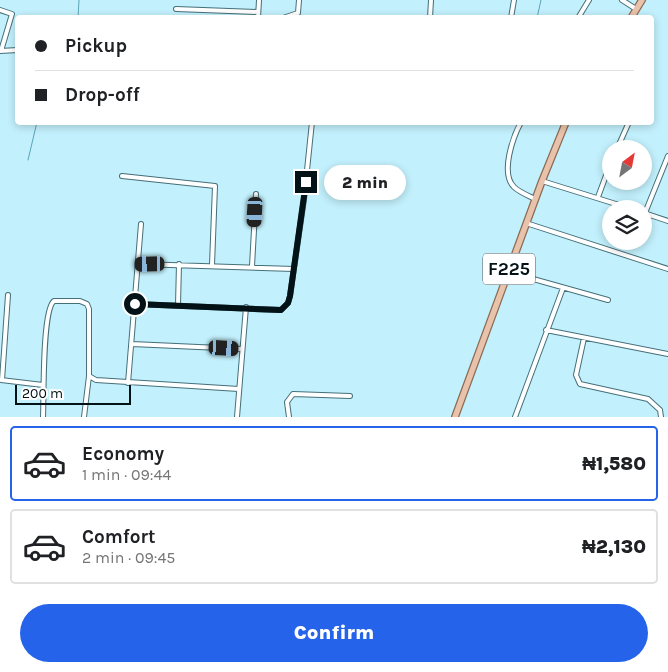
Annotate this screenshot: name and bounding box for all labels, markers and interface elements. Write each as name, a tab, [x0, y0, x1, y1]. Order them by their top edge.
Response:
text: Pickup	[65, 35, 127, 57]
text: Drop-off	[65, 84, 140, 106]
north arrow	[602, 140, 652, 190]
map controls	[602, 140, 652, 250]
callout: 2 min	[324, 164, 406, 200]
route end	[295, 171, 317, 193]
text: 2 min	[342, 173, 388, 192]
car	[246, 197, 263, 227]
button: layers	[602, 200, 652, 250]
road number: F225	[483, 253, 535, 284]
car	[134, 256, 165, 272]
route start	[124, 293, 146, 315]
car	[208, 340, 239, 356]
scale bar	[15, 382, 131, 405]
text: 200 m	[22, 385, 63, 402]
icon: car	[22, 441, 67, 486]
text: Economy	[82, 443, 164, 465]
text: ₦1,580	[582, 453, 646, 475]
text: 1 min · 09:44	[82, 465, 171, 484]
icon: car	[22, 524, 67, 569]
text: Comfort	[82, 526, 156, 548]
text: ₦2,130	[582, 536, 646, 558]
text: 2 min · 09:45	[82, 548, 175, 567]
button: Confirm	[20, 604, 648, 662]

